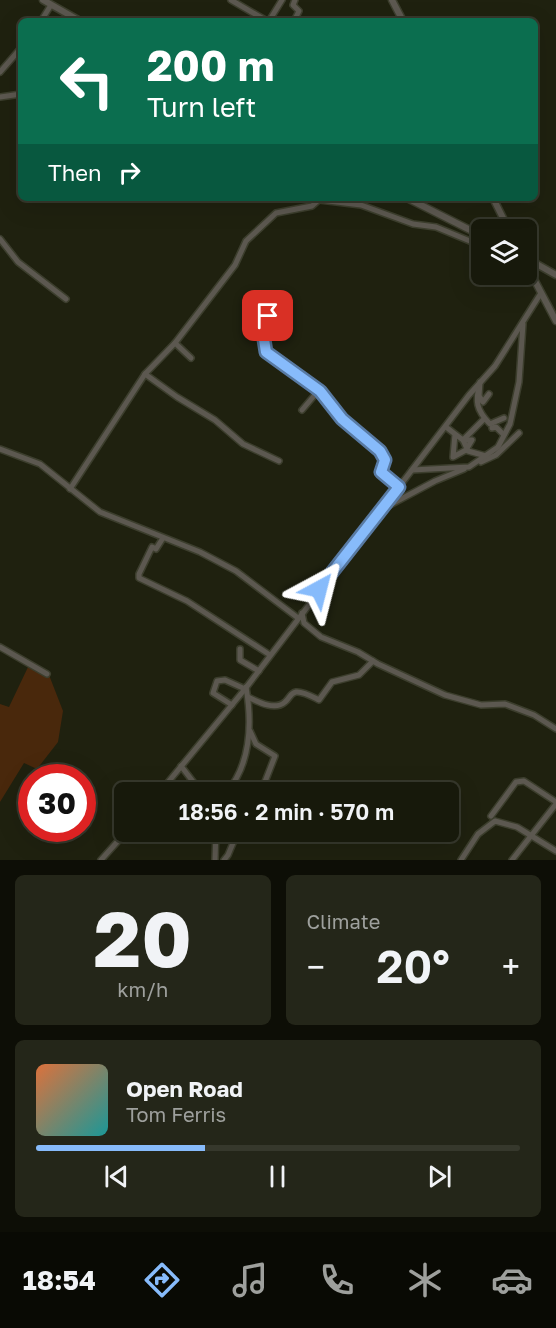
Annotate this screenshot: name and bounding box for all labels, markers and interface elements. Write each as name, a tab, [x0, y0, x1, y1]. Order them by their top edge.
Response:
text: 200 m	[147, 40, 274, 90]
icon: left	[48, 42, 126, 120]
text: Turn left	[147, 91, 256, 123]
icon: right	[113, 156, 146, 189]
text: Then	[48, 159, 101, 186]
map controls	[471, 219, 537, 285]
button: layers	[471, 219, 537, 285]
pin	[242, 290, 293, 341]
icon: arrive	[251, 299, 284, 332]
position arrow	[287, 557, 351, 621]
speed limit sign: 30	[18, 764, 96, 842]
text: 18:56 · 2 min · 570 m	[179, 798, 394, 825]
text: 20	[94, 891, 192, 984]
text: Climate	[307, 909, 380, 933]
text: 20°	[377, 939, 450, 993]
text: −	[307, 947, 325, 986]
text: +	[502, 947, 520, 986]
text: km/h	[117, 977, 168, 1001]
text: Open Road	[126, 1075, 243, 1102]
text: Tom Ferris	[126, 1102, 226, 1126]
icon: previous	[100, 1160, 133, 1193]
icon: pause	[261, 1160, 294, 1193]
icon: next	[423, 1160, 456, 1193]
icon: directions	[141, 1259, 183, 1301]
icon: music	[229, 1259, 271, 1301]
icon: phone	[316, 1259, 358, 1301]
icon: climate	[404, 1259, 446, 1301]
icon: car	[491, 1259, 533, 1301]
text: 18:54	[23, 1264, 96, 1296]

